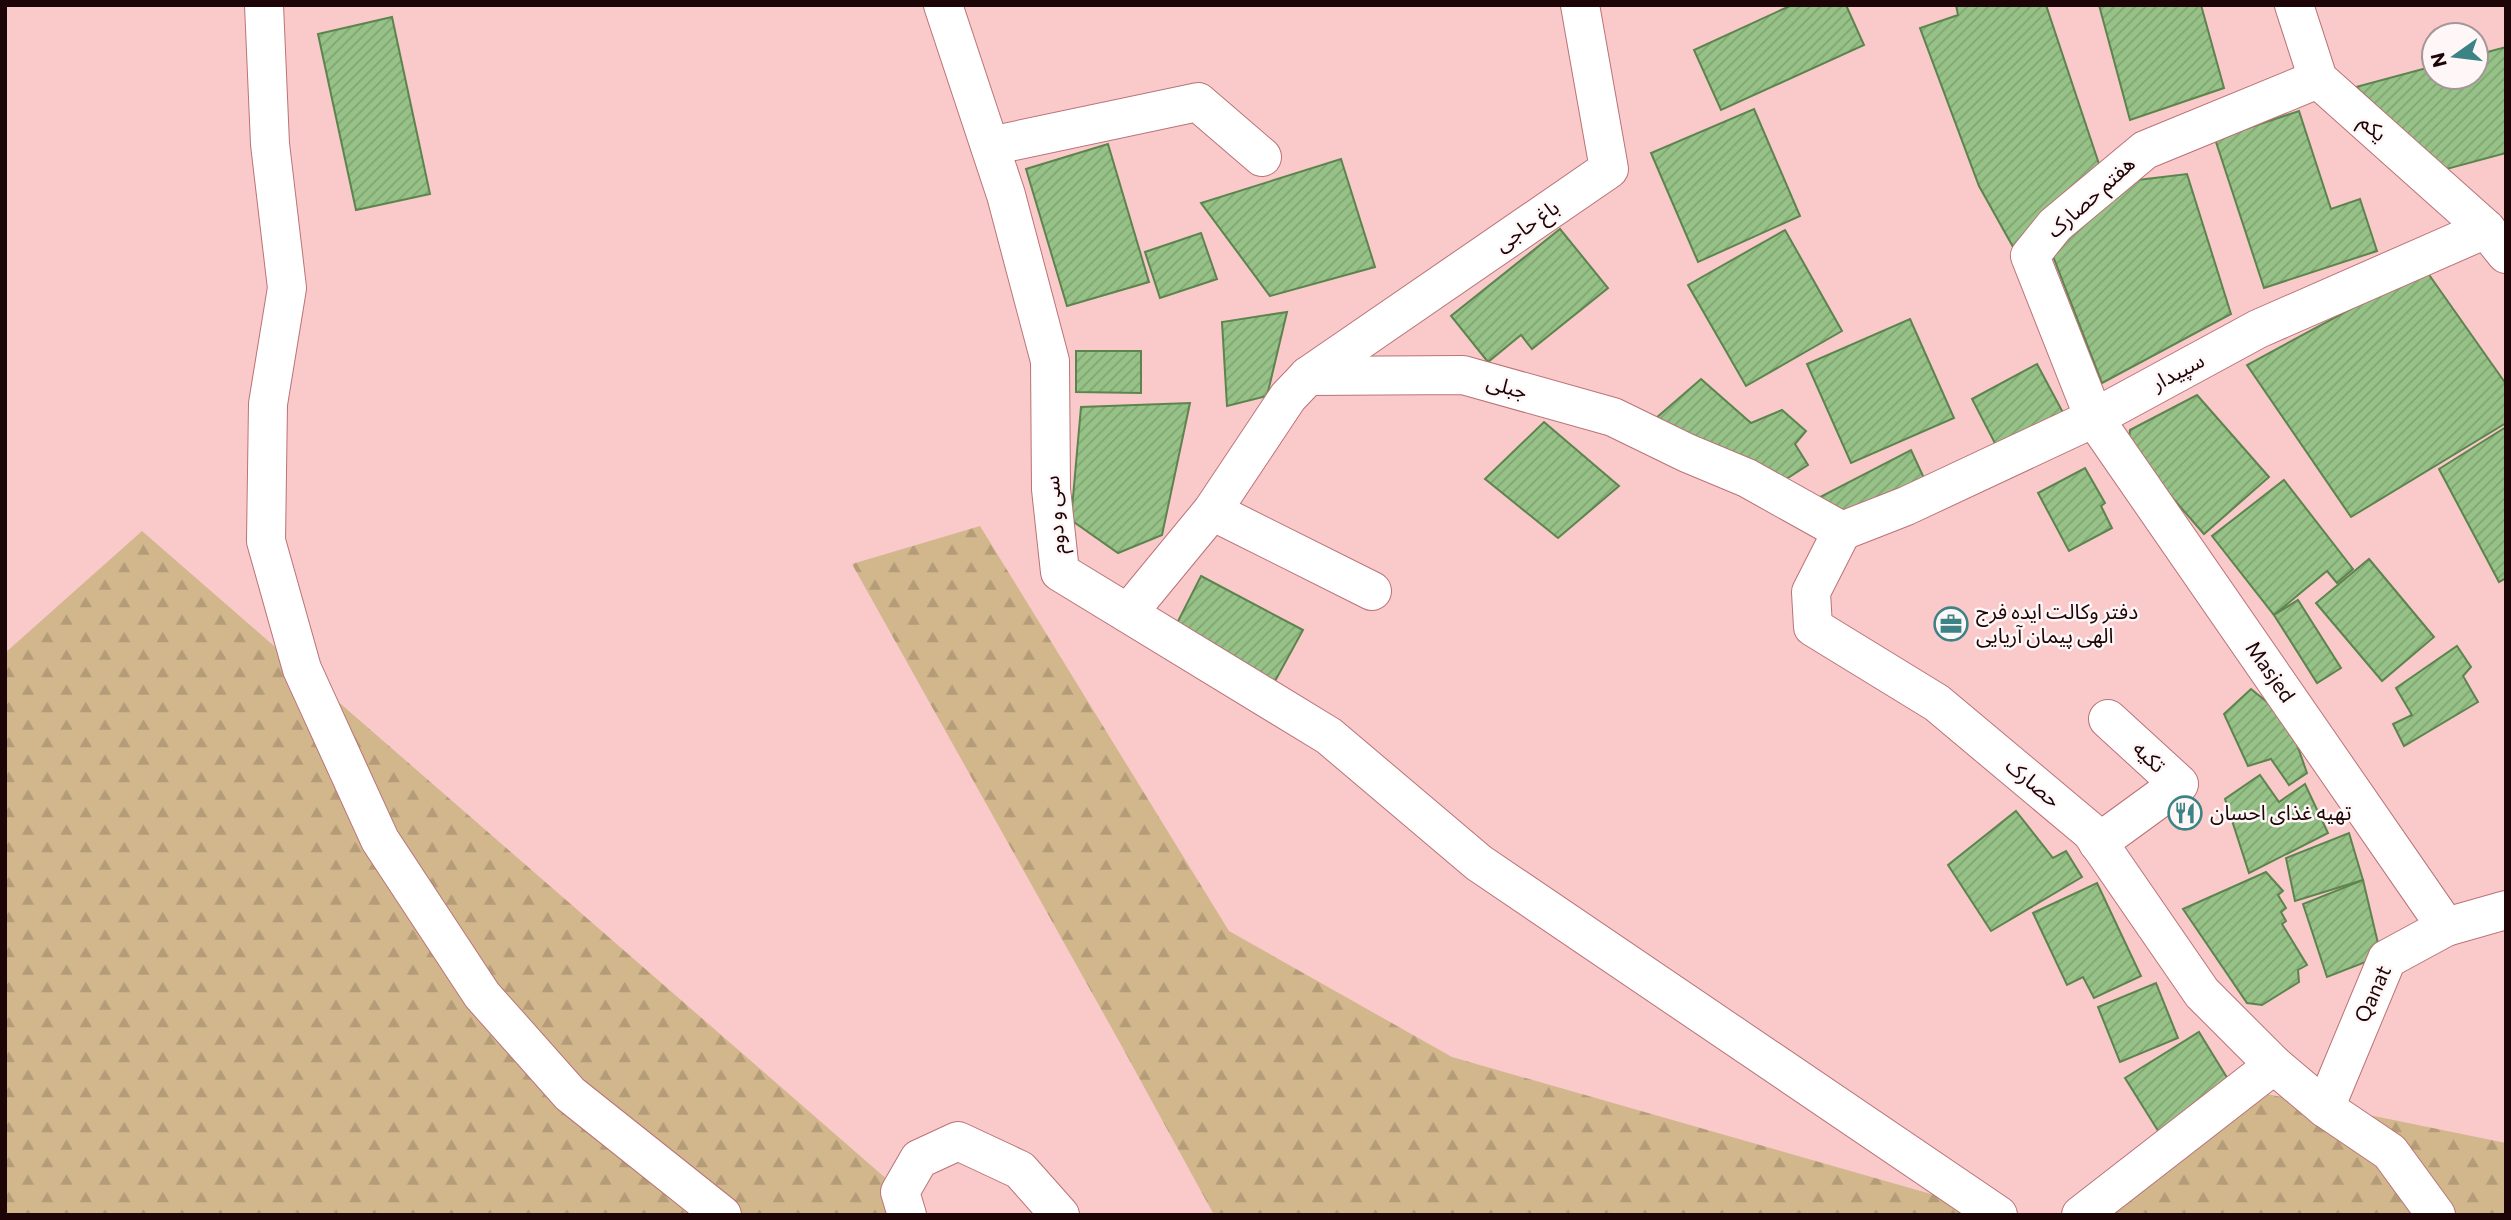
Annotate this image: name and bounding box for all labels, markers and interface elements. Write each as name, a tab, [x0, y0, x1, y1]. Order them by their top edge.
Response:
north arrow	[2420, 21, 2490, 91]
text: N	[2425, 51, 2451, 70]
street label: یکم	[2352, 108, 2393, 149]
street label: هفتم حصارک	[2041, 150, 2142, 245]
street label: باغ حاجی	[1489, 194, 1565, 259]
street label: سپیدار	[2146, 346, 2209, 397]
street label: جبلی	[1484, 368, 1531, 404]
street label: سی و دوم	[1038, 474, 1074, 556]
place label: دفتر وکالت ایده فرج الهی پیمان آریایی	[1976, 598, 2138, 649]
office icon: دفتر وکالت ایده فرج الهی پیمان آریایی	[1932, 605, 1970, 643]
street label: Masjed	[2241, 636, 2301, 707]
street label: تکیه	[2129, 735, 2171, 777]
street label: حصارک	[2001, 752, 2066, 813]
restaurant icon: تهیه غذای احسان	[2166, 794, 2204, 832]
place label: تهیه غذای احسان	[2210, 799, 2351, 825]
street label: Qanat	[2348, 961, 2395, 1026]

